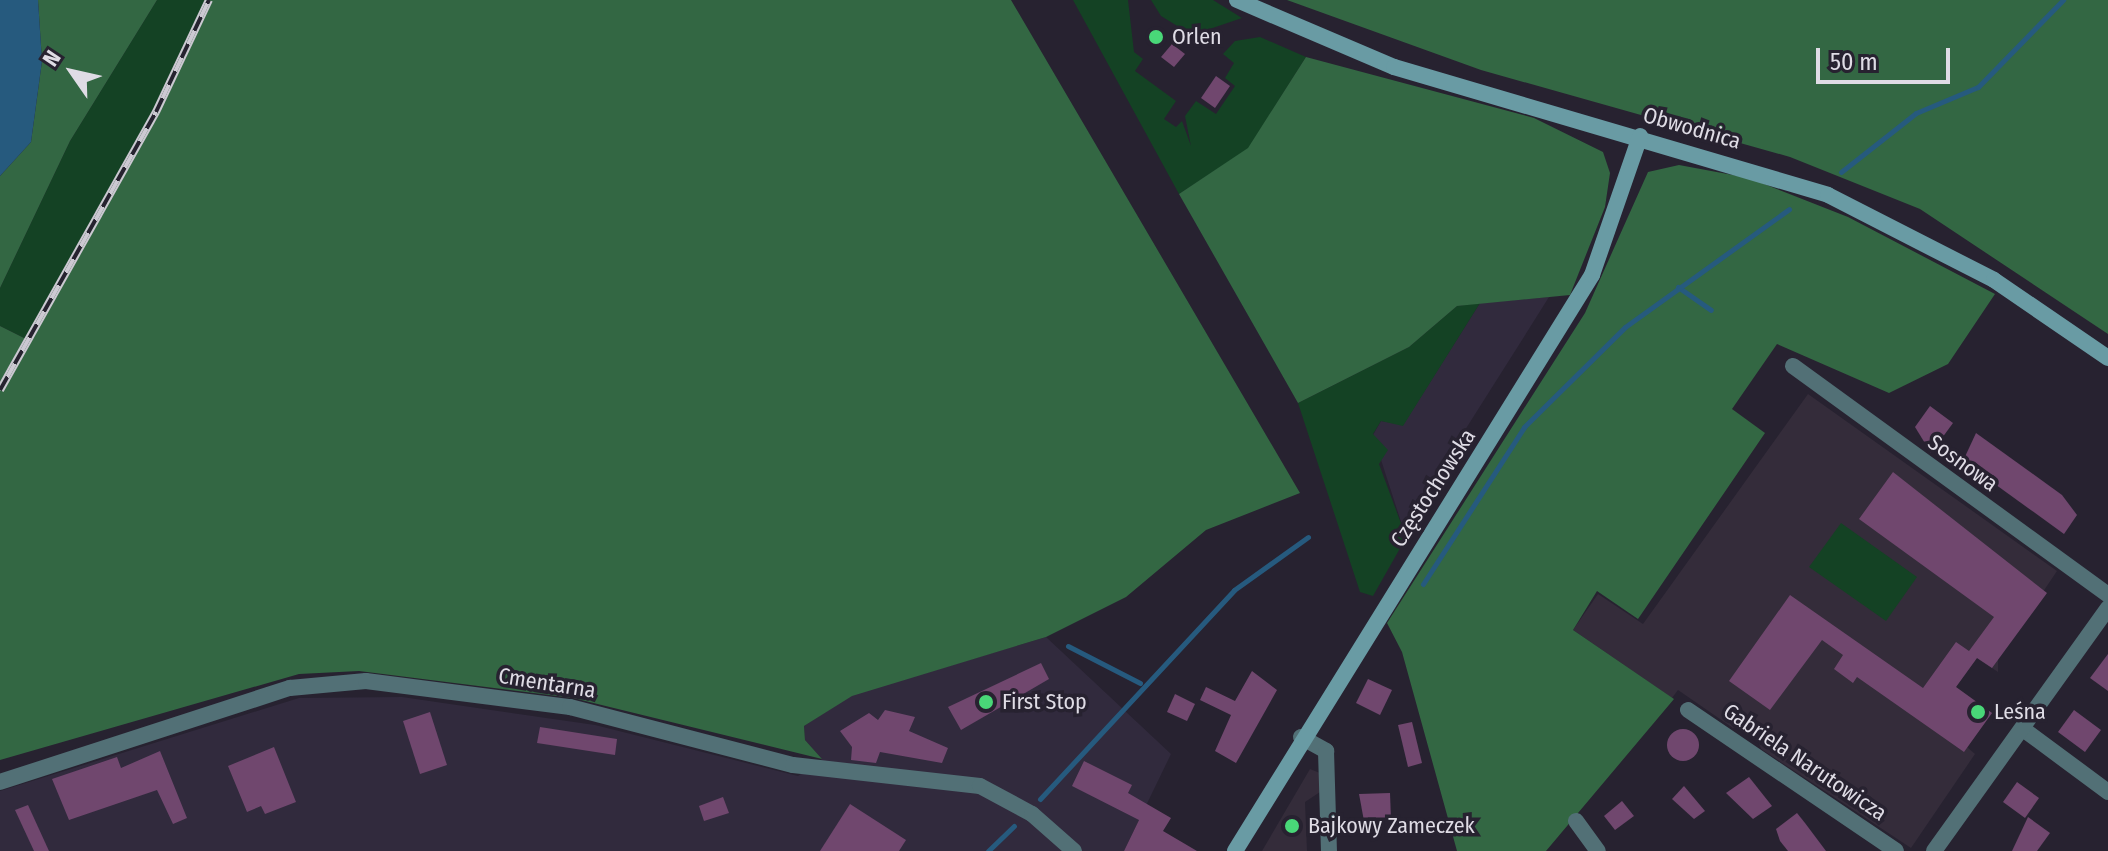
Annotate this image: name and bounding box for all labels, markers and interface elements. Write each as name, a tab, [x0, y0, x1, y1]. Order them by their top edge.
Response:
place label: Orlen	[1172, 24, 1222, 50]
marker: Orlen	[1147, 28, 1165, 46]
north arrow	[32, 32, 112, 112]
scale bar	[1820, 32, 1954, 82]
text: N	[37, 45, 67, 71]
text: 50 m	[1830, 48, 1878, 76]
street label: Obwodnica	[1640, 101, 1744, 155]
street label: Częstochowska	[1385, 424, 1481, 552]
street label: Sosnowa	[1923, 429, 2003, 497]
street label: Cmentarna	[496, 662, 598, 704]
place label: First Stop	[1002, 689, 1087, 715]
marker: First Stop	[977, 693, 995, 711]
street label: Gabriela Narutowicza	[1718, 698, 1892, 826]
place label: Leśna	[1994, 699, 2046, 725]
marker: Leśna	[1969, 703, 1987, 721]
place label: Bajkowy Zameczek	[1308, 813, 1475, 839]
marker: Bajkowy Zameczek	[1283, 817, 1301, 835]

